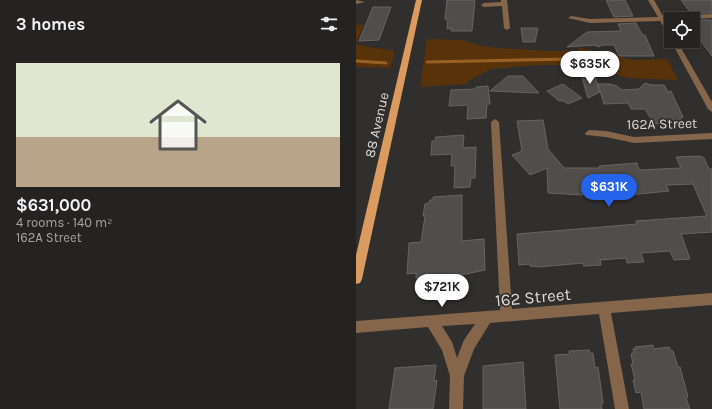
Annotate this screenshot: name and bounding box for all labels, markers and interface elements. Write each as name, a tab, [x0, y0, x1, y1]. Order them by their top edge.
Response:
map controls	[664, 12, 700, 48]
button: locate	[664, 12, 700, 48]
icon: filters	[318, 13, 340, 35]
text: 3 homes	[16, 14, 85, 34]
pin: $635K	[562, 51, 618, 85]
text: $635K	[569, 56, 611, 71]
icon: home	[142, 89, 214, 161]
street label: 88 Avenue	[361, 91, 393, 159]
street label: 162A Street	[627, 115, 697, 133]
pin: $631K	[581, 174, 637, 208]
text: $631K	[590, 179, 628, 194]
text: $631,000	[16, 195, 91, 215]
text: 4 rooms · 140 m²	[16, 215, 112, 230]
text: 162A Street	[16, 230, 82, 245]
pin: $721K	[414, 274, 470, 308]
text: $721K	[424, 279, 460, 294]
street label: 162 Street	[494, 284, 572, 310]

